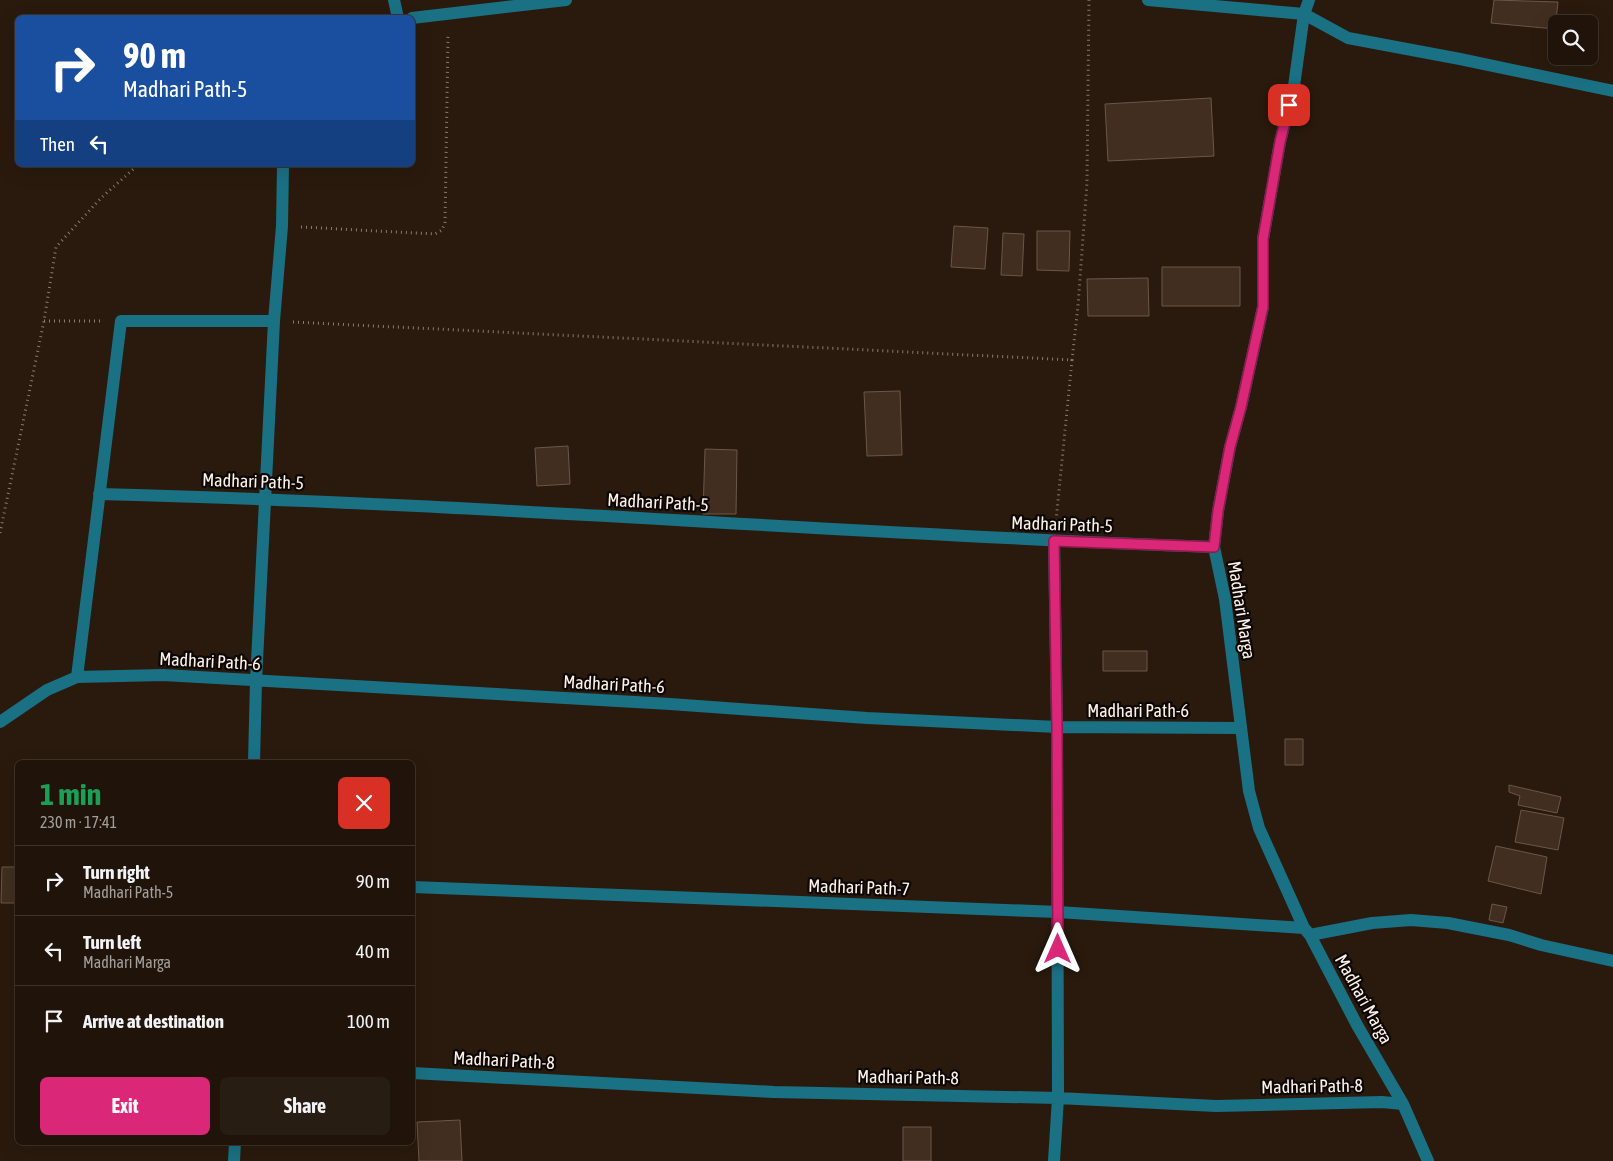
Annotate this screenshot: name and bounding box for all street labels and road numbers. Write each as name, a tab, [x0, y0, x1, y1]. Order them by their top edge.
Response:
street label: Madhari Path-5	[202, 469, 304, 493]
street label: Madhari Path-5	[607, 489, 709, 515]
street label: Madhari Path-5	[1011, 512, 1113, 536]
street label: Madhari Marga	[1224, 559, 1260, 661]
street label: Madhari Path-6	[159, 648, 261, 674]
street label: Madhari Path-6	[563, 671, 665, 697]
street label: Madhari Path-6	[1087, 700, 1189, 721]
street label: Madhari Path-7	[808, 875, 910, 899]
street label: Madhari Marga	[1331, 951, 1397, 1047]
street label: Madhari Path-8	[453, 1047, 555, 1073]
street label: Madhari Path-8	[857, 1066, 959, 1088]
street label: Madhari Path-8	[1261, 1075, 1363, 1097]

